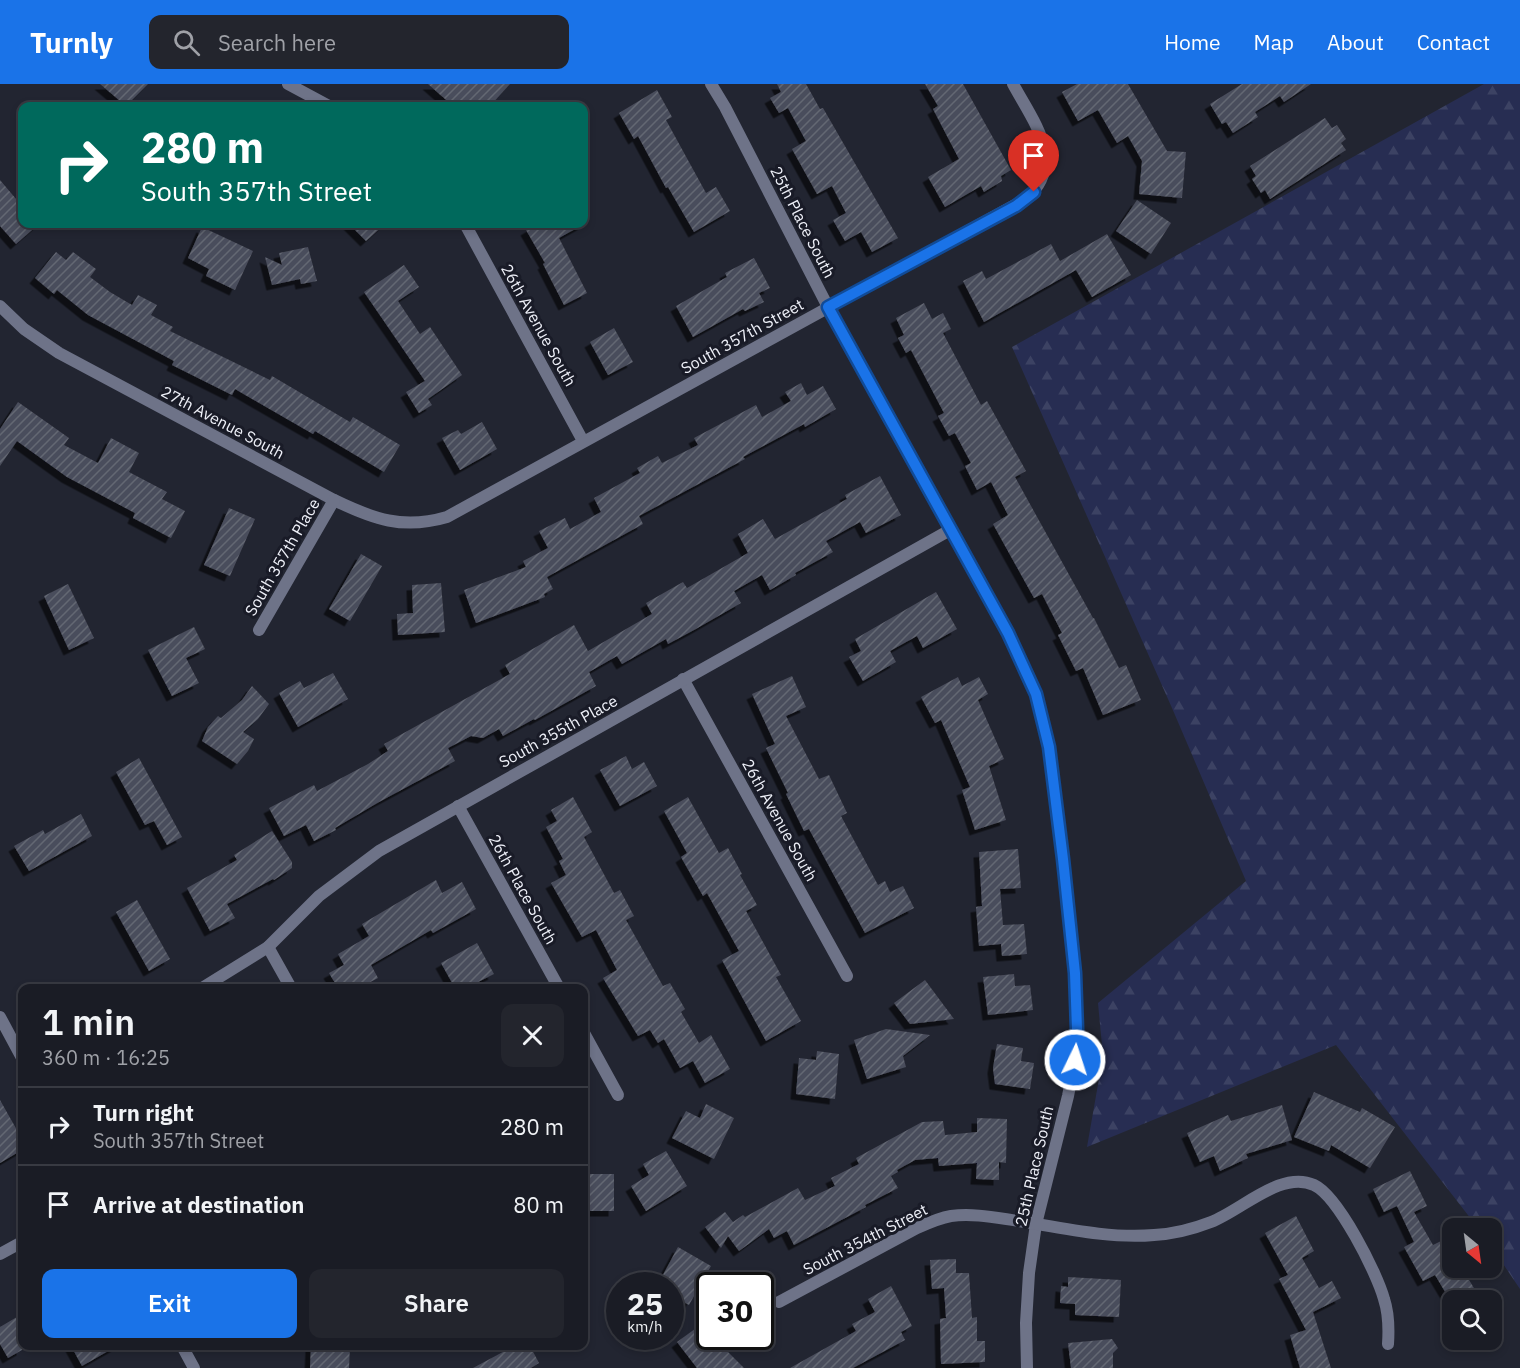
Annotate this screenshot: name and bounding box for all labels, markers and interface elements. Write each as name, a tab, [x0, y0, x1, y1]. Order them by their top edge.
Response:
search box	[149, 15, 569, 69]
text: Turnly	[30, 24, 113, 61]
icon: search	[170, 26, 203, 59]
text: Search here	[218, 28, 336, 57]
text: Home	[1164, 28, 1221, 56]
text: Map	[1254, 28, 1294, 56]
text: About	[1327, 28, 1384, 56]
text: Contact	[1417, 28, 1490, 56]
text: 280 m	[141, 120, 264, 175]
icon: right	[42, 126, 120, 204]
pin	[1008, 130, 1059, 192]
icon: arrive	[1017, 139, 1050, 172]
street label: 25th Place South	[766, 163, 840, 281]
text: South 357th Street	[141, 173, 372, 208]
street label: 26th Avenue South	[497, 260, 581, 390]
street label: South 357th Street	[677, 294, 807, 378]
street label: 27th Avenue South	[158, 381, 288, 463]
street label: South 357th Place	[240, 494, 324, 619]
street label: South 355th Place	[495, 690, 621, 772]
street label: 26th Avenue South	[738, 755, 822, 885]
street label: 26th Place South	[484, 830, 562, 948]
text: 1 min	[42, 998, 135, 1045]
button: close	[501, 1004, 564, 1067]
position arrow	[1043, 1028, 1107, 1092]
text: 360 m · 16:25	[42, 1044, 170, 1071]
text: Turn right	[93, 1098, 194, 1127]
street label: 25th Place South	[1010, 1104, 1058, 1228]
icon: right	[42, 1110, 75, 1143]
text: 280 m	[500, 1112, 564, 1141]
text: South 357th Street	[93, 1127, 264, 1154]
icon: arrive	[42, 1188, 75, 1221]
text: Arrive at destination	[93, 1190, 304, 1219]
text: 80 m	[513, 1190, 564, 1219]
street label: South 354th Street	[799, 1199, 931, 1279]
north arrow	[1442, 1218, 1502, 1278]
map controls	[1442, 1218, 1502, 1350]
button: Exit	[42, 1269, 297, 1338]
button: Share	[309, 1269, 564, 1338]
speed limit sign: 30	[696, 1272, 774, 1350]
text: 25	[627, 1284, 663, 1323]
button: search	[1442, 1290, 1502, 1350]
text: km/h	[627, 1317, 663, 1336]

